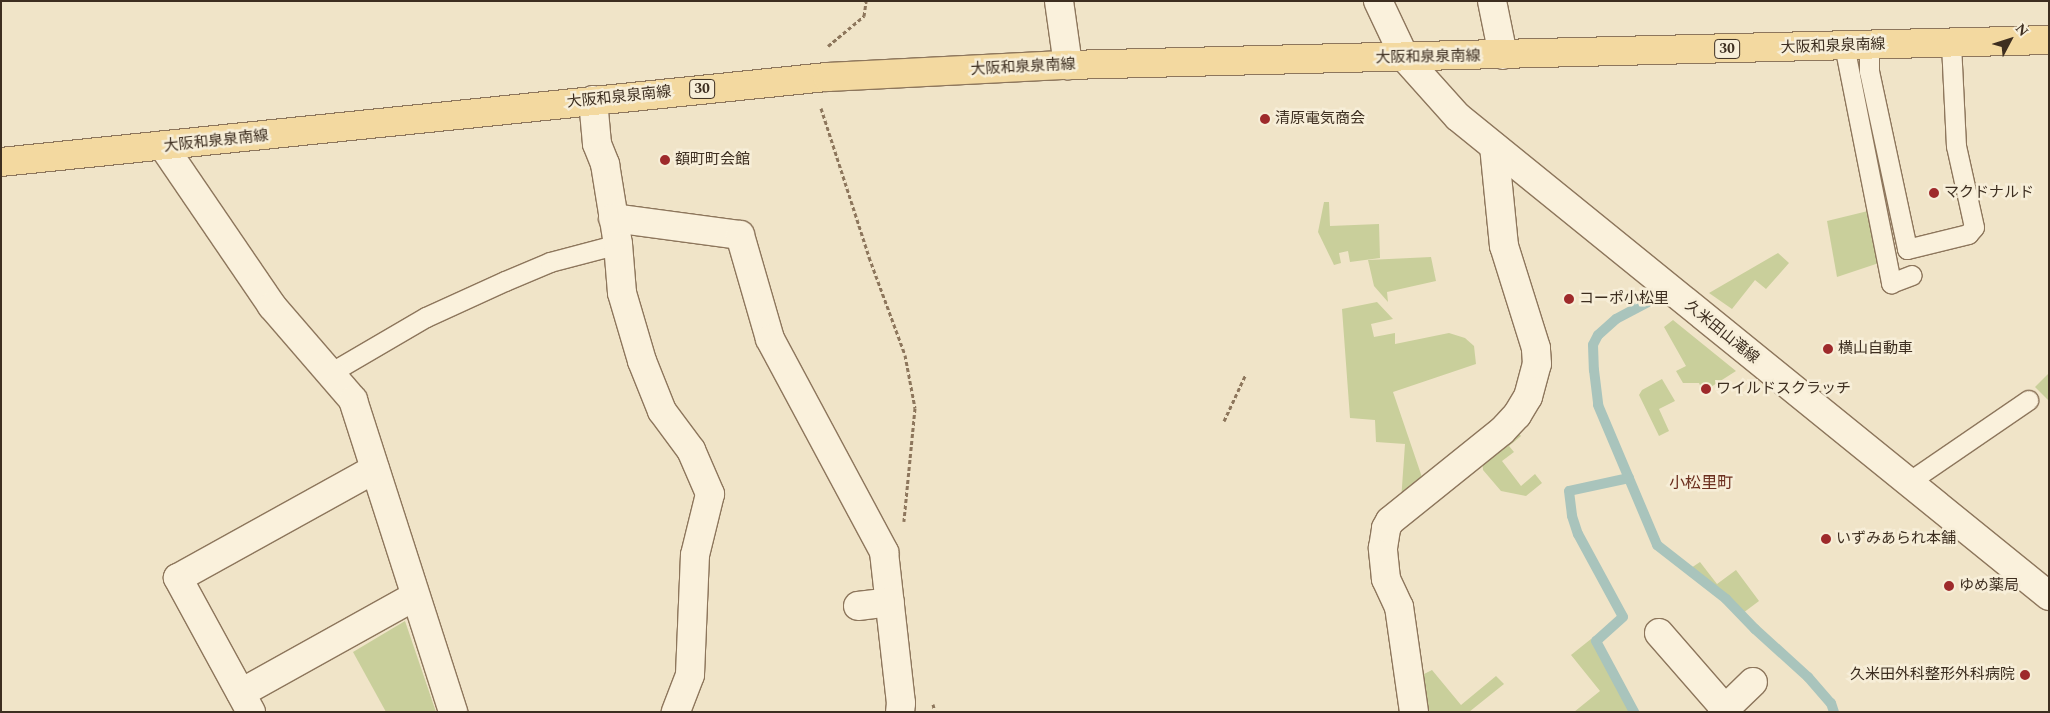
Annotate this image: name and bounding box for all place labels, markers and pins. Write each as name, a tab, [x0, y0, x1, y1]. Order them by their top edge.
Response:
place label: 清原電気商会	[1275, 110, 1365, 128]
marker: 清原電気商会	[1259, 113, 1271, 125]
place label: 額町町会館	[675, 151, 750, 169]
marker: 額町町会館	[659, 154, 671, 166]
place label: マクドナルド	[1944, 184, 2034, 202]
marker: マクドナルド	[1928, 187, 1940, 199]
place label: コーポ小松里	[1579, 290, 1669, 308]
marker: コーポ小松里	[1563, 293, 1575, 305]
place label: 横山自動車	[1838, 340, 1913, 358]
marker: 横山自動車	[1822, 343, 1834, 355]
place label: ワイルドスクラッチ	[1716, 380, 1851, 398]
marker: ワイルドスクラッチ	[1700, 383, 1712, 395]
place label: いずみあられ本舗	[1836, 530, 1956, 548]
marker: いずみあられ本舗	[1820, 533, 1832, 545]
place label: ゆめ薬局	[1959, 577, 2019, 595]
marker: ゆめ薬局	[1943, 580, 1955, 592]
place label: 久米田外科整形外科病院	[1850, 666, 2015, 684]
marker: 久米田外科整形外科病院	[2019, 669, 2031, 681]

